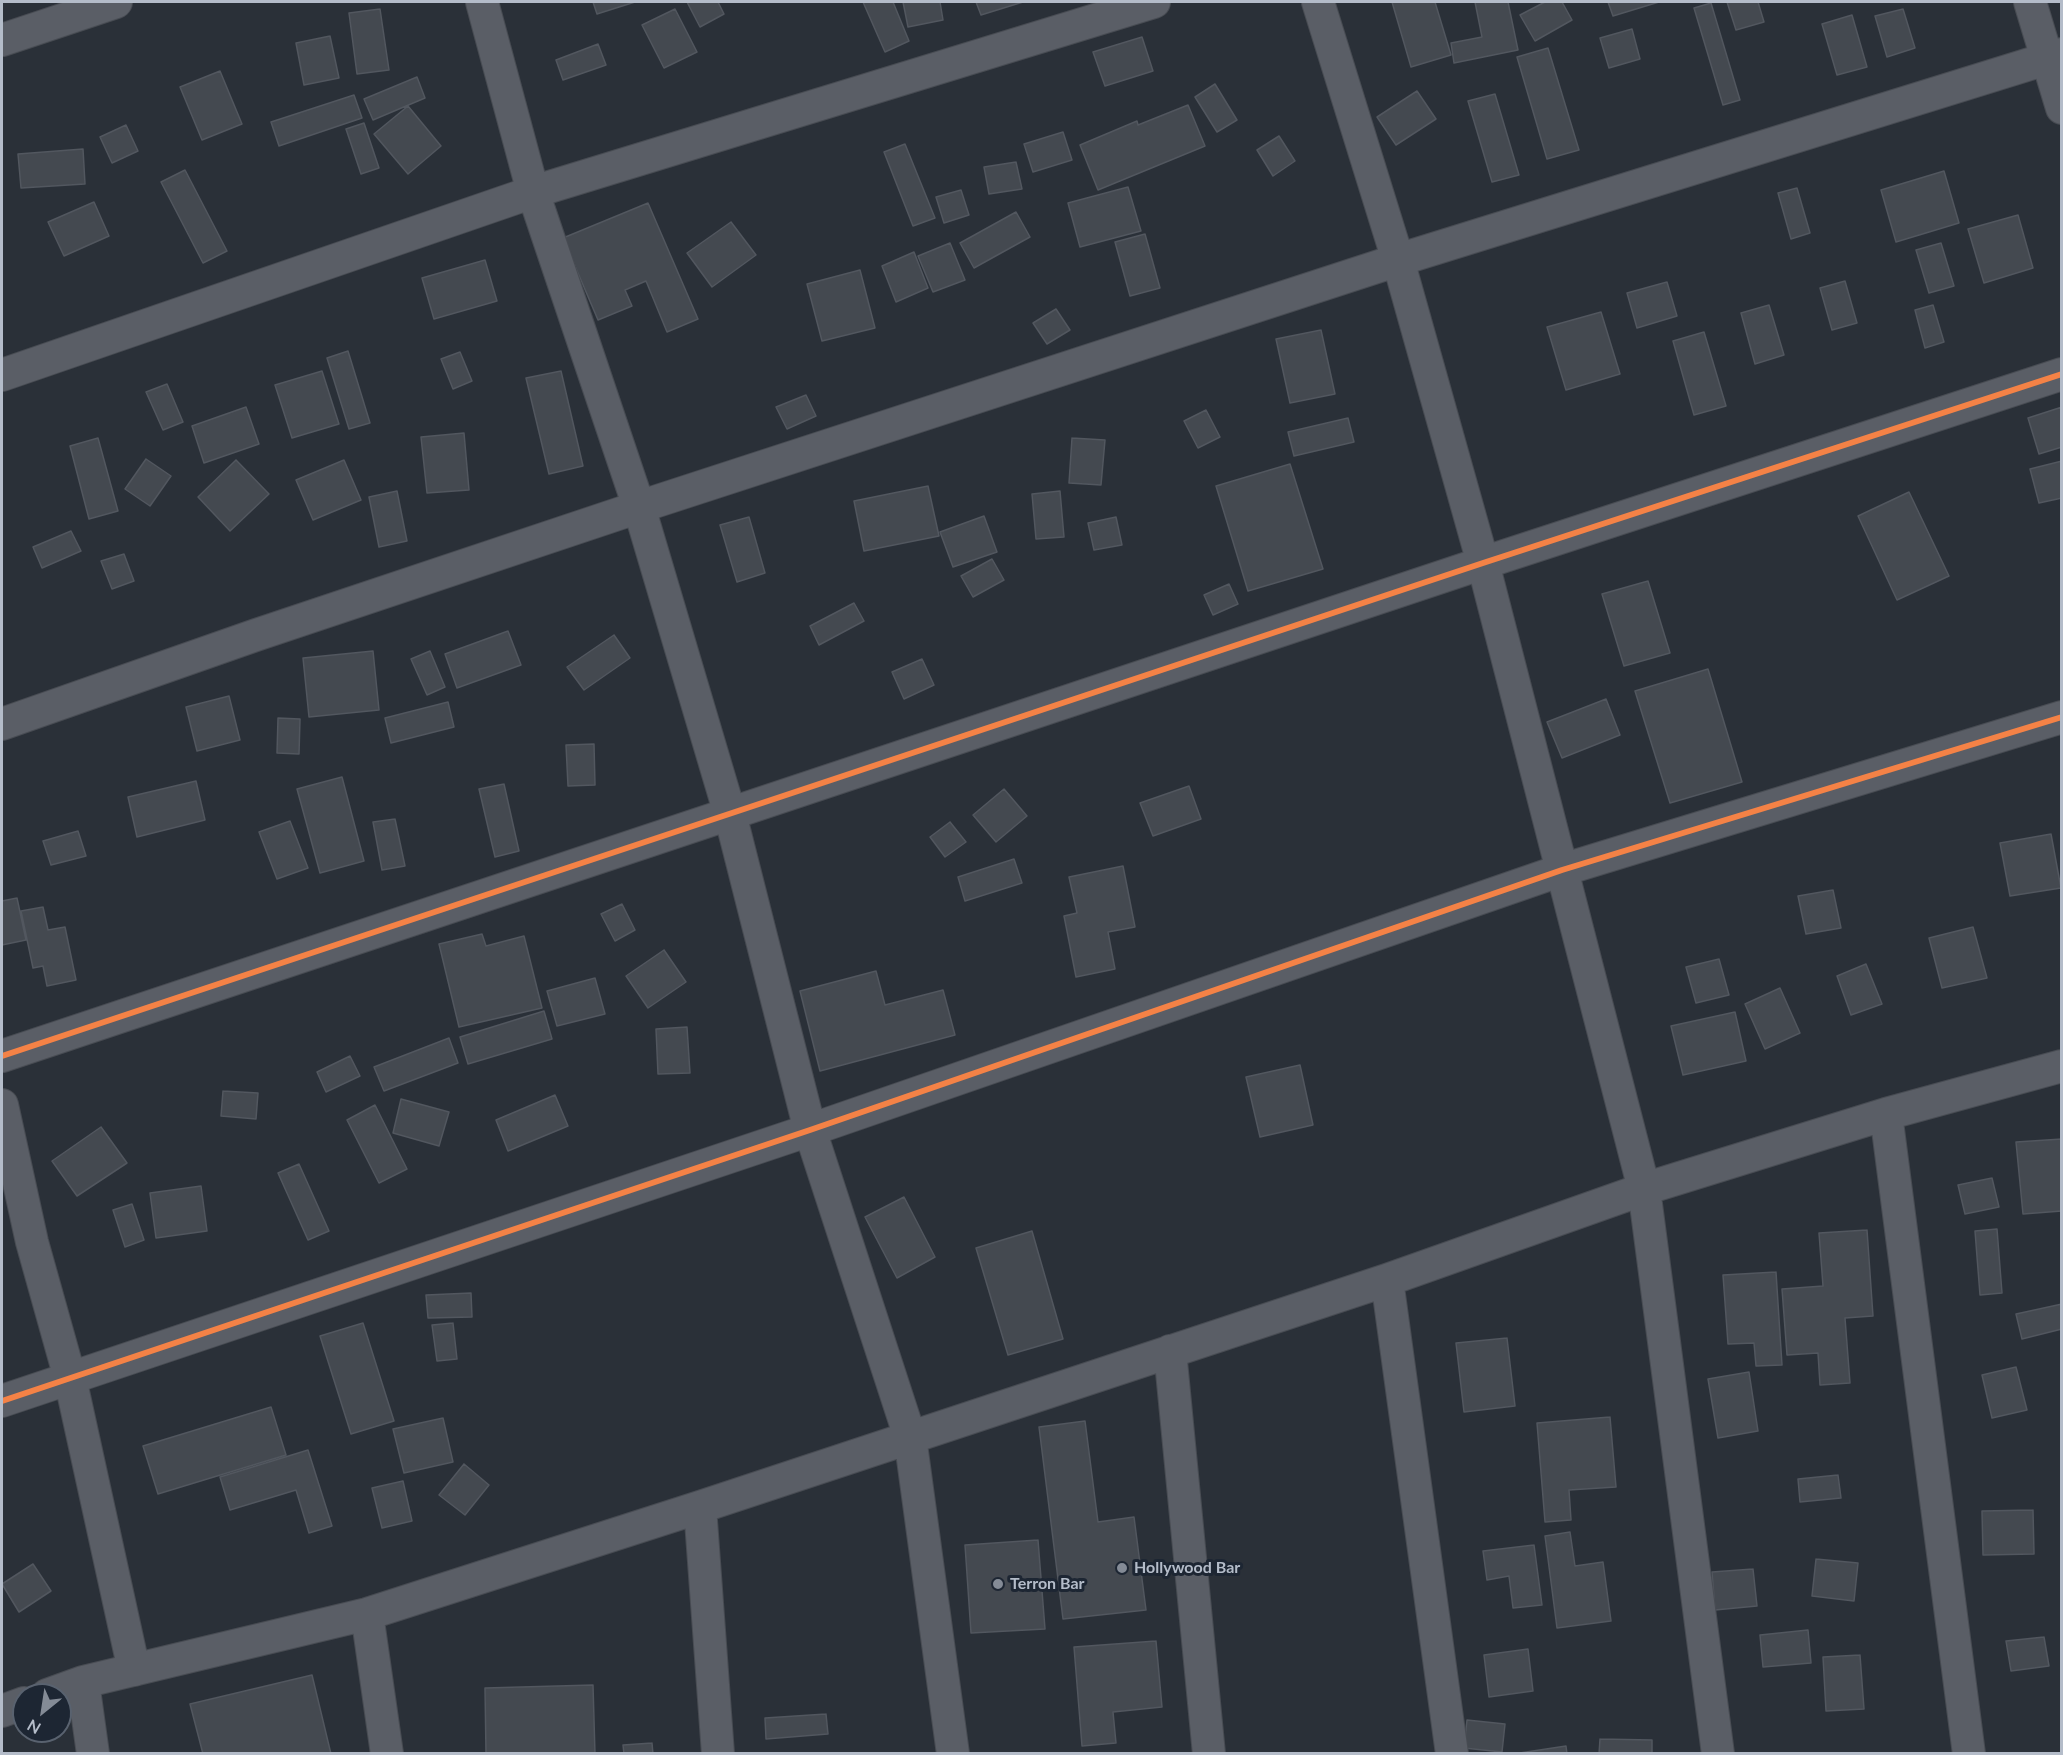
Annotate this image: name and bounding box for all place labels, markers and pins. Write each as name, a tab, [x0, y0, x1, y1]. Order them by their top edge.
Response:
place label: Hollywood Bar	[1134, 1558, 1240, 1578]
marker: Hollywood Bar	[1115, 1561, 1129, 1575]
place label: Terron Bar	[1010, 1574, 1085, 1594]
marker: Terron Bar	[991, 1577, 1005, 1591]

